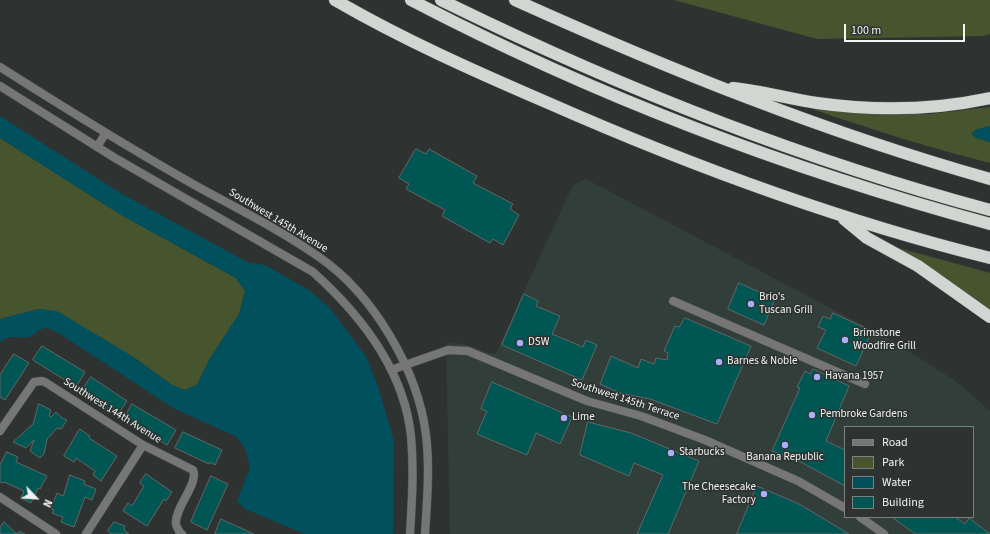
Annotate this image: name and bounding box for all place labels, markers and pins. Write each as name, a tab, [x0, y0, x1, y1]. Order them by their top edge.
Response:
place label: Brio's Tuscan Grill	[759, 291, 813, 317]
marker: Brio's Tuscan Grill	[746, 299, 756, 309]
place label: Brimstone Woodfire Grill	[853, 327, 916, 353]
marker: Brimstone Woodfire Grill	[840, 335, 850, 345]
place label: DSW	[528, 336, 549, 350]
marker: DSW	[515, 338, 525, 348]
place label: Barnes & Noble	[727, 355, 797, 369]
marker: Barnes & Noble	[714, 357, 724, 367]
place label: Havana 1957	[825, 370, 884, 384]
marker: Havana 1957	[812, 372, 822, 382]
place label: Pembroke Gardens	[820, 408, 907, 422]
marker: Pembroke Gardens	[807, 410, 817, 420]
place label: Lime	[572, 411, 595, 425]
marker: Lime	[559, 413, 569, 423]
marker: Banana Republic	[780, 440, 790, 450]
place label: Starbucks	[679, 446, 725, 460]
marker: Starbucks	[666, 448, 676, 458]
place label: Banana Republic	[746, 451, 824, 465]
place label: The Cheesecake Factory	[682, 481, 756, 507]
marker: The Cheesecake Factory	[759, 489, 769, 499]

